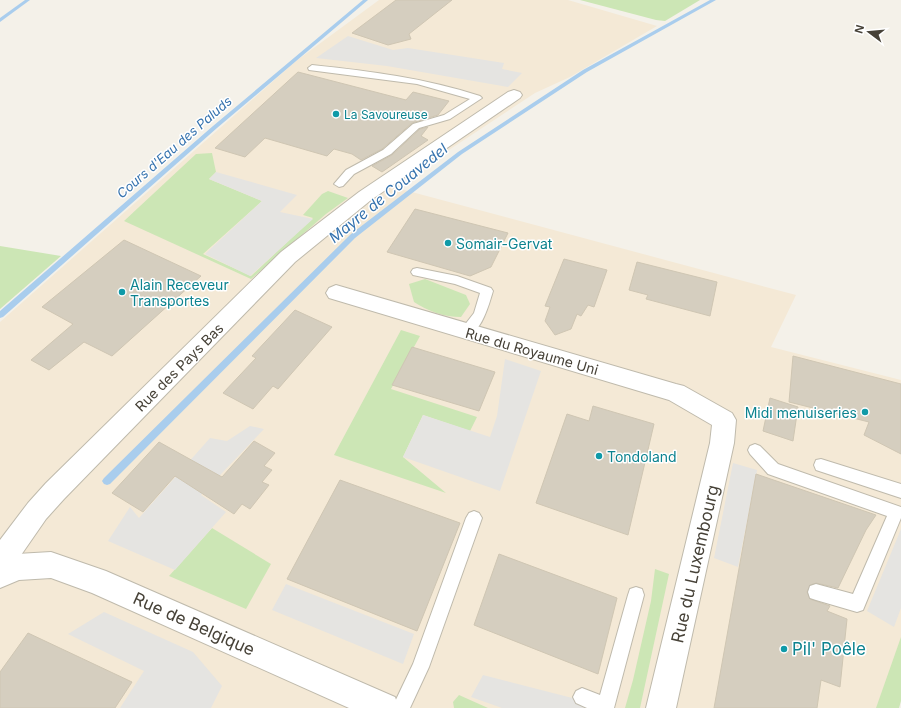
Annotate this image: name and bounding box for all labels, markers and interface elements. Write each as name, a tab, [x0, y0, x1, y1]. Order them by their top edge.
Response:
north arrow	[849, 12, 889, 52]
text: N	[852, 23, 867, 35]
water label: Cours d'Eau des Paluds	[113, 93, 235, 201]
place label: La Savoureuse	[344, 107, 428, 122]
marker: La Savoureuse	[331, 109, 341, 119]
water label: Mayre de Couavedel	[325, 139, 452, 247]
place label: Somair-Gervat	[456, 235, 553, 252]
marker: Somair-Gervat	[443, 238, 453, 248]
place label: Alain Receveur Transportes	[130, 276, 229, 309]
marker: Alain Receveur Transportes	[117, 287, 127, 297]
street label: Rue des Pays Bas	[131, 319, 227, 415]
street label: Rue du Royaume Uni	[464, 324, 600, 378]
place label: Midi menuiseries	[745, 404, 857, 421]
marker: Midi menuiseries	[860, 407, 870, 417]
place label: Tondoland	[607, 448, 677, 465]
marker: Tondoland	[594, 451, 604, 461]
street label: Rue du Luxembourg	[667, 483, 723, 645]
street label: Rue de Belgique	[130, 588, 258, 660]
place label: Pil' Poêle	[792, 639, 866, 659]
marker: Pil' Poêle	[779, 644, 789, 654]

